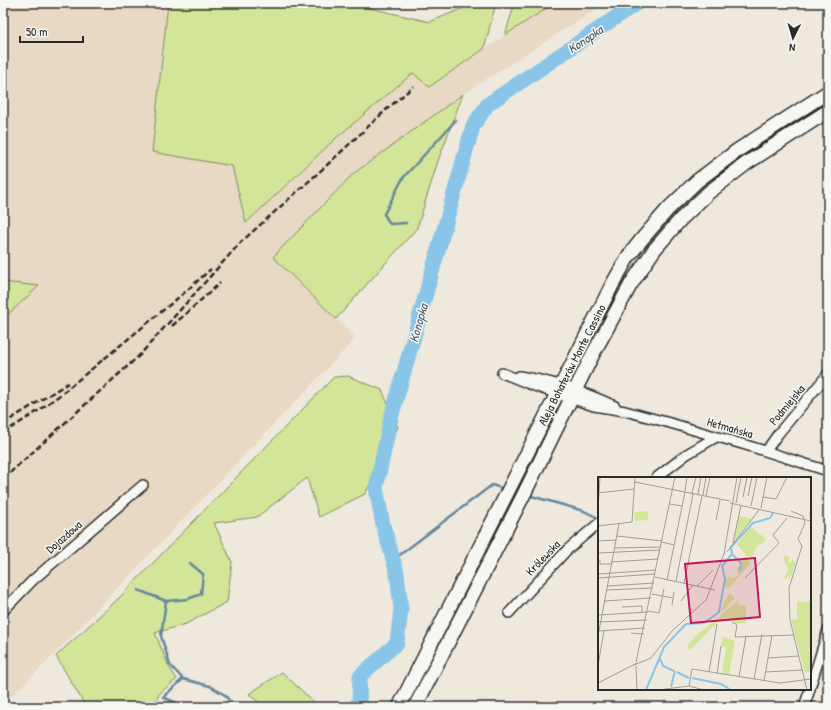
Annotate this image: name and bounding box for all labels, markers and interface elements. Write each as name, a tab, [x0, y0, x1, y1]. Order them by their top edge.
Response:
scale bar	[20, 18, 83, 44]
north arrow	[773, 18, 813, 58]
water label: Konopka	[564, 20, 608, 58]
text: 50 m	[26, 23, 47, 40]
text: N	[788, 41, 796, 55]
water label: Konopka	[404, 300, 434, 345]
street label: Aleja Bohaterów Monte Cassino	[534, 301, 610, 428]
street label: Podmiejska	[765, 381, 809, 429]
street label: Hetmańska	[705, 413, 755, 442]
inset map	[598, 477, 811, 690]
street label: Dojazdowa	[42, 516, 86, 557]
street label: Królewska	[521, 536, 564, 579]

